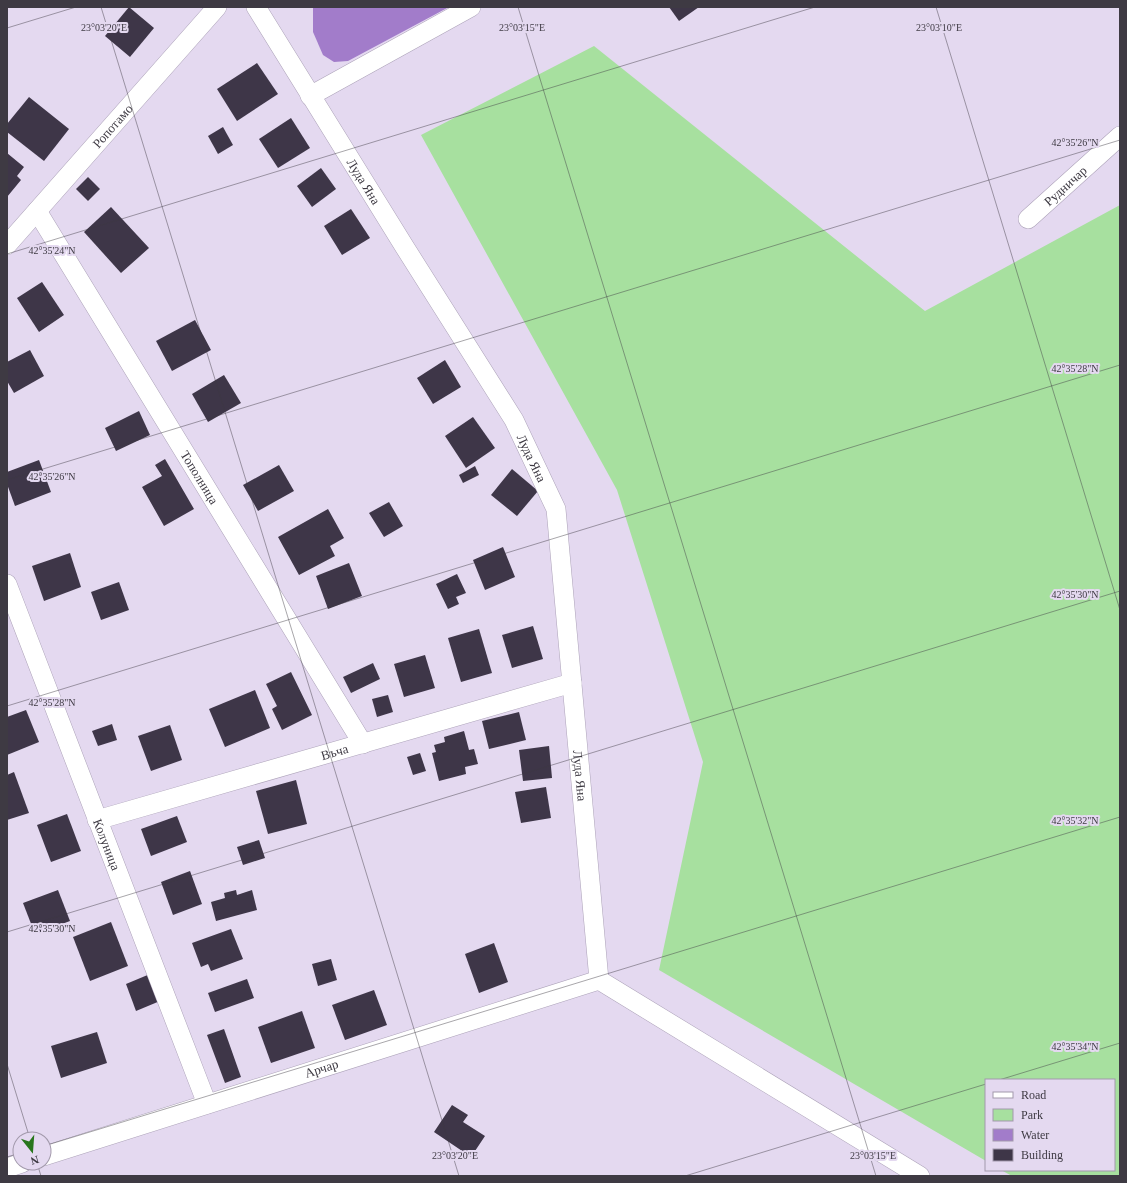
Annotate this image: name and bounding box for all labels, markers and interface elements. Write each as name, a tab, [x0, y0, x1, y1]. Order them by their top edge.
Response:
text: 23°03'20"E	[81, 22, 127, 33]
text: 23°03'15"E	[499, 22, 545, 33]
text: 23°03'10"E	[916, 22, 962, 33]
street label: Ропотамо	[89, 101, 135, 151]
text: 42°35'26"N	[1051, 137, 1099, 148]
street label: Луда Яна	[344, 156, 384, 207]
street label: Рудничар	[1041, 162, 1090, 209]
text: 42°35'24"N	[28, 245, 76, 256]
text: 42°35'28"N	[1051, 363, 1099, 374]
street label: Луда Яна	[514, 432, 550, 485]
street label: Тополница	[178, 448, 222, 507]
text: 42°35'26"N	[28, 471, 76, 482]
text: 42°35'30"N	[1051, 589, 1099, 600]
text: 42°35'28"N	[28, 697, 76, 708]
street label: Въча	[319, 740, 350, 763]
street label: Луда Яна	[571, 749, 590, 802]
text: 42°35'32"N	[1051, 815, 1099, 826]
street label: Колуница	[90, 816, 124, 873]
text: 42°35'30"N	[28, 923, 76, 934]
text: 42°35'34"N	[1051, 1041, 1099, 1052]
street label: Арчар	[303, 1056, 340, 1080]
legend	[985, 1079, 1115, 1171]
text: Road	[1021, 1088, 1046, 1102]
text: Park	[1021, 1108, 1043, 1122]
text: Water	[1021, 1128, 1049, 1142]
north arrow	[12, 1131, 52, 1171]
text: Building	[1021, 1148, 1063, 1162]
text: 23°03'20"E	[432, 1150, 478, 1161]
text: 23°03'15"E	[850, 1150, 896, 1161]
text: N	[29, 1154, 40, 1167]

